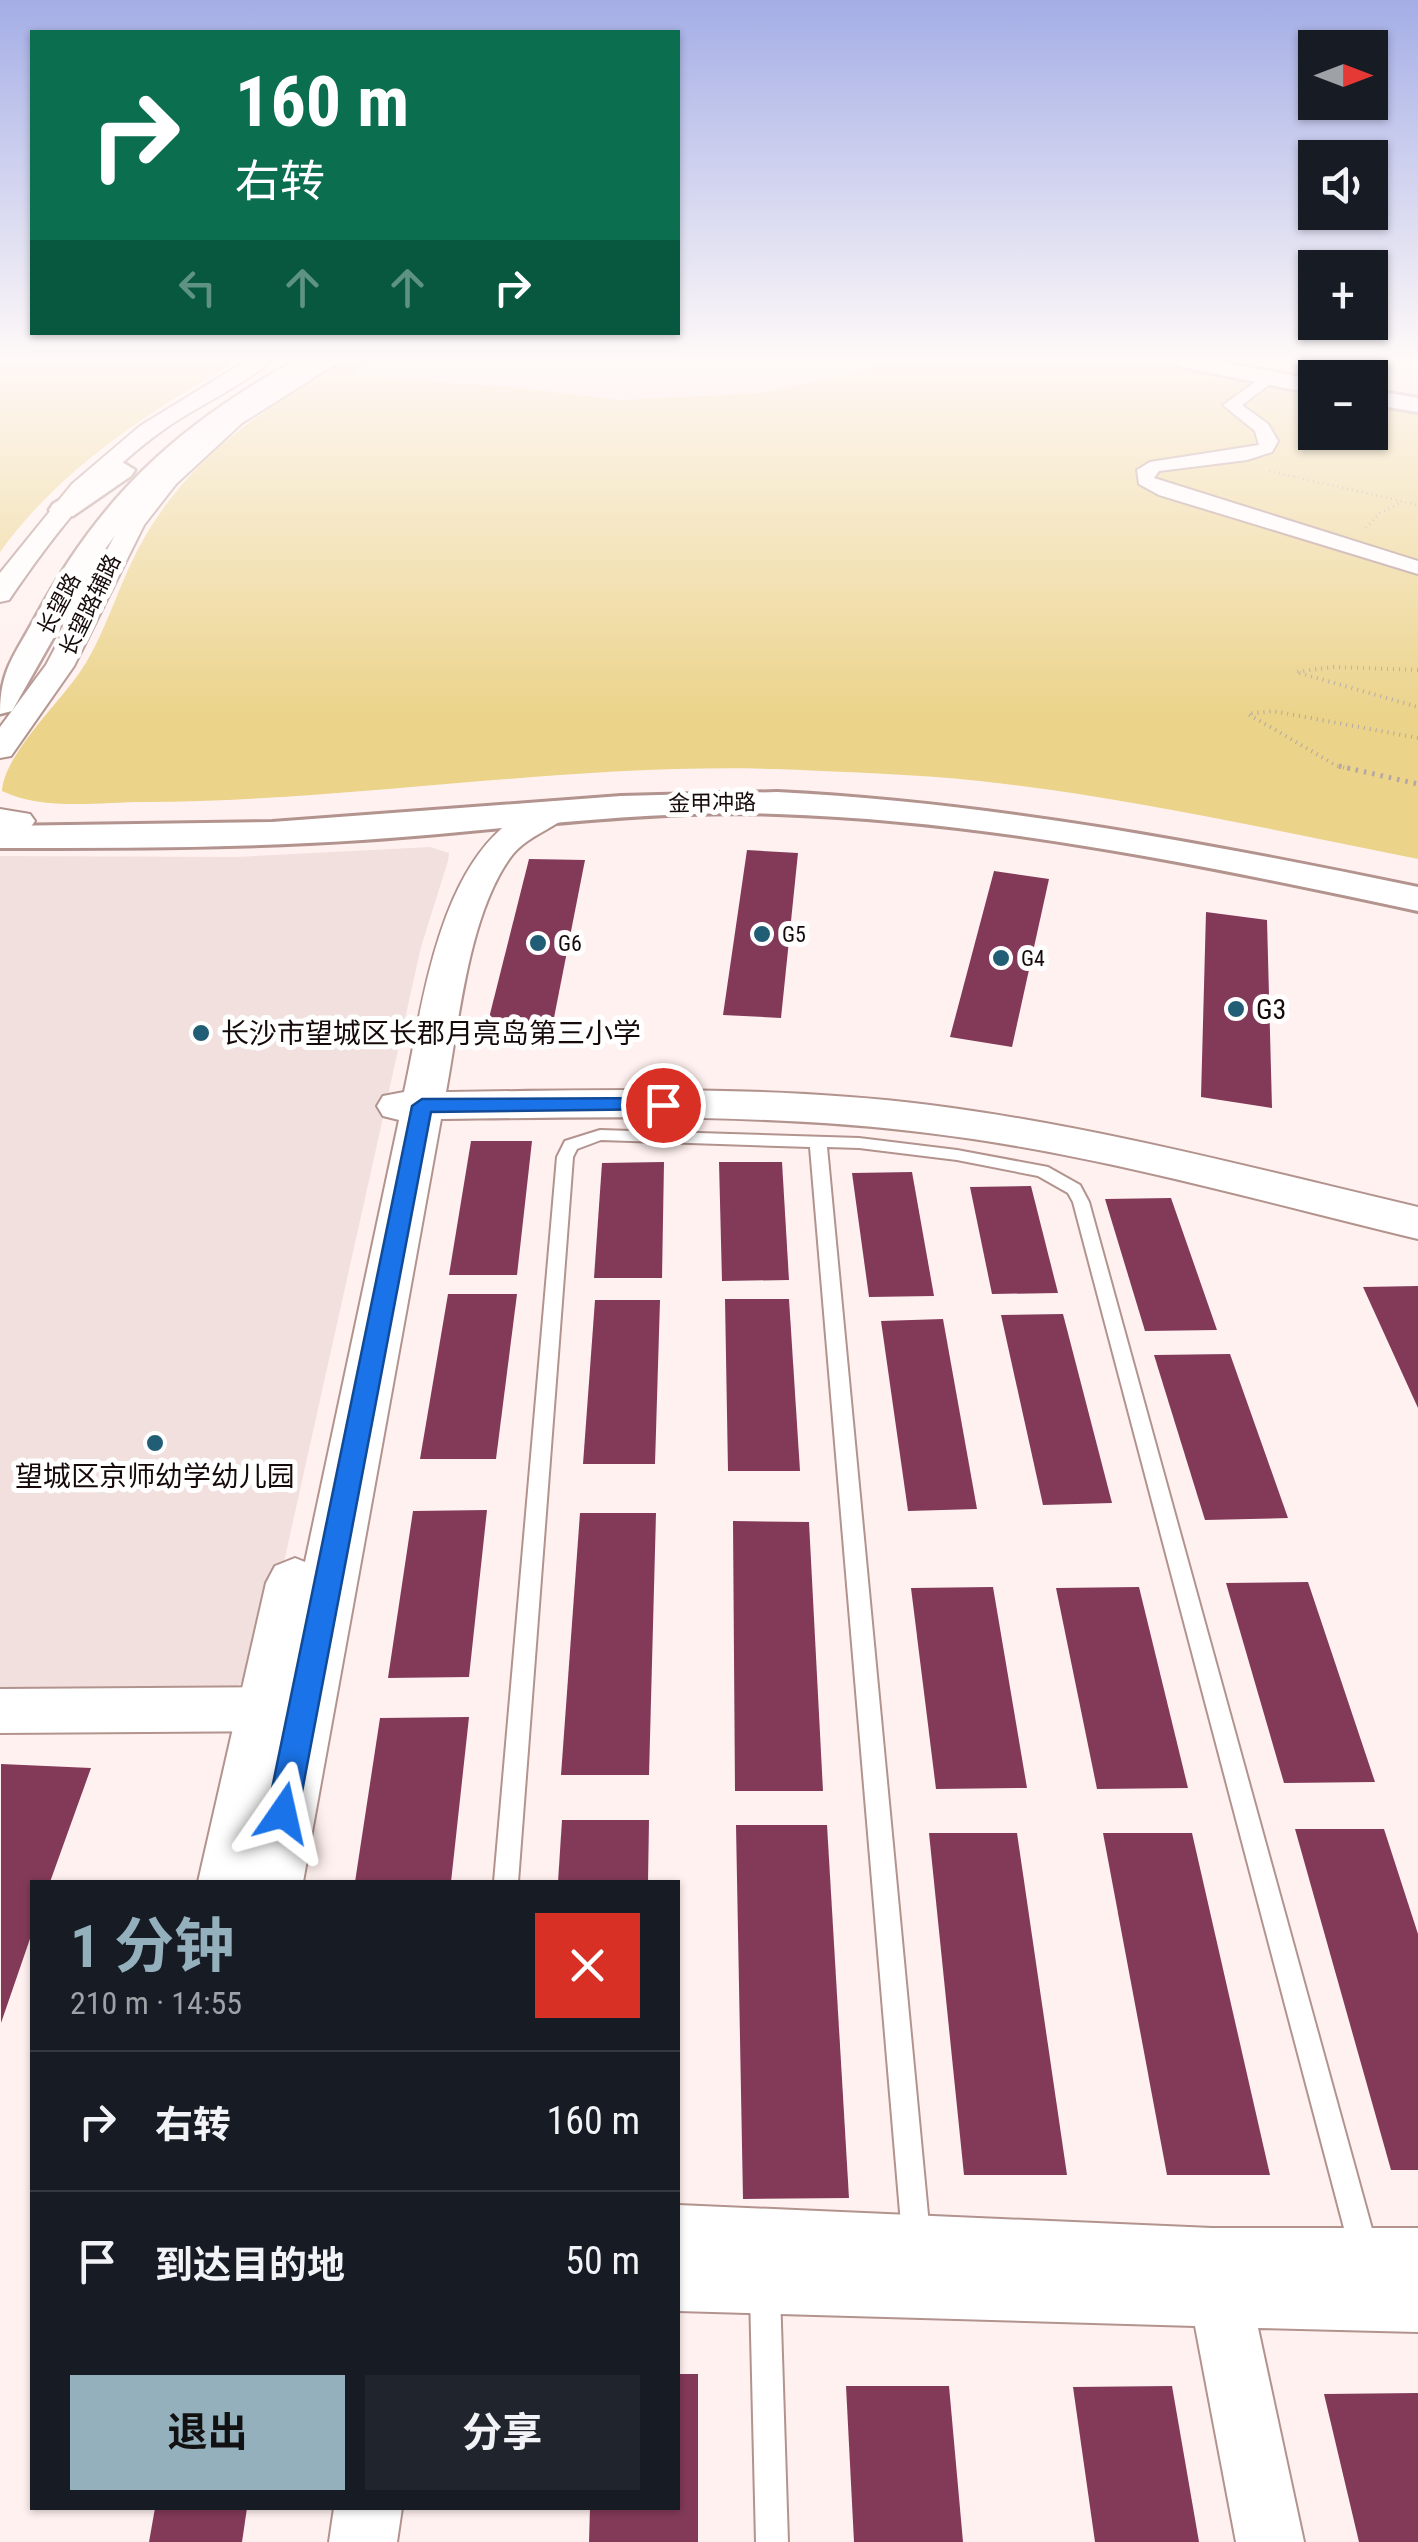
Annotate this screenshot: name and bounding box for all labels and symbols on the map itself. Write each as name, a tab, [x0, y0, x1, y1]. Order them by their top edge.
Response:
north arrow	[1298, 30, 1388, 120]
street label: 长望路辅路	[55, 550, 125, 660]
street label: 长望路	[32, 569, 86, 639]
street label: 金甲冲路	[668, 790, 756, 816]
place label: G5	[782, 922, 806, 947]
marker: G5	[751, 923, 773, 945]
place label: G6	[558, 931, 582, 956]
marker: G6	[527, 932, 549, 954]
place label: G4	[1021, 946, 1045, 971]
marker: G4	[990, 947, 1012, 969]
place label: G3	[1256, 993, 1286, 1026]
marker: G3	[1225, 998, 1247, 1020]
place label: 长沙市望城区长郡月亮岛第三小学	[221, 1017, 641, 1050]
marker: 长沙市望城区长郡月亮岛第三小学	[190, 1022, 212, 1044]
pin	[621, 1063, 706, 1148]
marker: 望城区京师幼学幼儿园	[144, 1432, 166, 1454]
place label: 望城区京师幼学幼儿园	[15, 1460, 295, 1493]
position arrow	[231, 1761, 335, 1865]

